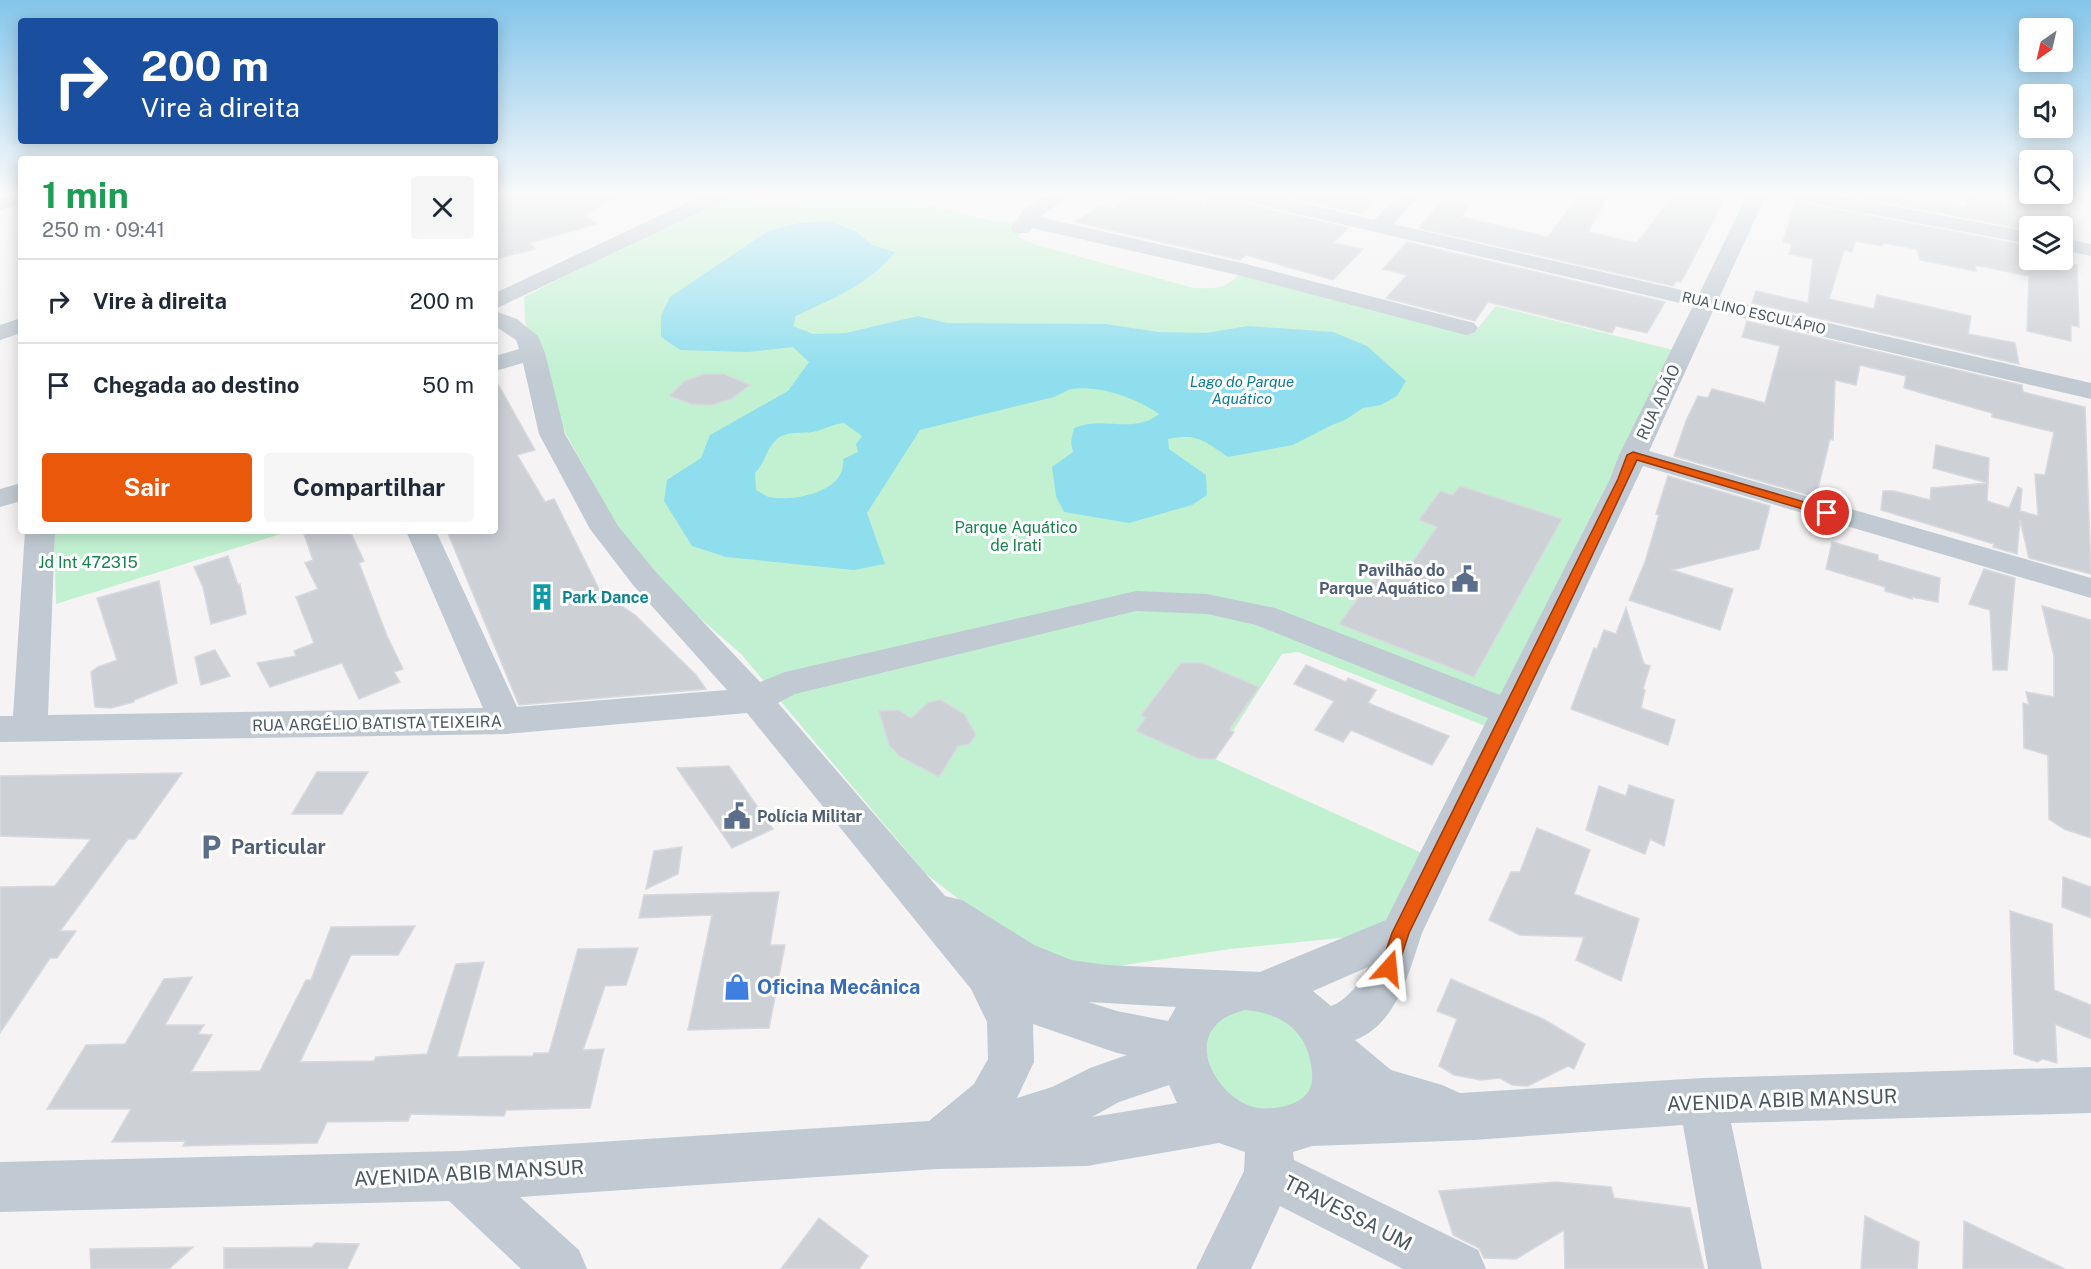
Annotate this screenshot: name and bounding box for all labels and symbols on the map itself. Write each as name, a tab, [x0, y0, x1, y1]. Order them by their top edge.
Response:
north arrow	[2019, 18, 2073, 72]
street label: RUA LINO ESCULÁPIO	[1681, 288, 1828, 337]
street label: RUA ADÃO	[1632, 361, 1684, 443]
water label: Lago do Parque Aquático	[1190, 373, 1294, 407]
pin	[1801, 487, 1852, 538]
park label: Parque Aquático de Irati	[954, 518, 1078, 555]
park label: Jd Int 472315	[38, 553, 138, 572]
place label: Pavilhão do Parque Aquático	[1319, 561, 1445, 598]
public building icon: Pavilhão do Parque Aquático	[1450, 564, 1480, 594]
building icon: Park Dance	[527, 582, 557, 612]
place label: Park Dance	[562, 588, 649, 607]
street label: RUA ARGÉLIO BATISTA TEIXEIRA	[252, 711, 502, 735]
public building icon: Polícia Militar	[722, 801, 752, 831]
place label: Polícia Militar	[757, 807, 863, 826]
parking icon: Particular	[196, 832, 226, 862]
place label: Particular	[231, 835, 326, 859]
position arrow	[1357, 936, 1421, 1000]
shop icon: Oficina Mecânica	[722, 972, 752, 1002]
place label: Oficina Mecânica	[757, 975, 920, 999]
street label: AVENIDA ABIB MANSUR	[1666, 1084, 1898, 1116]
street label: AVENIDA ABIB MANSUR	[353, 1155, 585, 1191]
street label: TRAVESSA UM	[1280, 1170, 1416, 1256]

